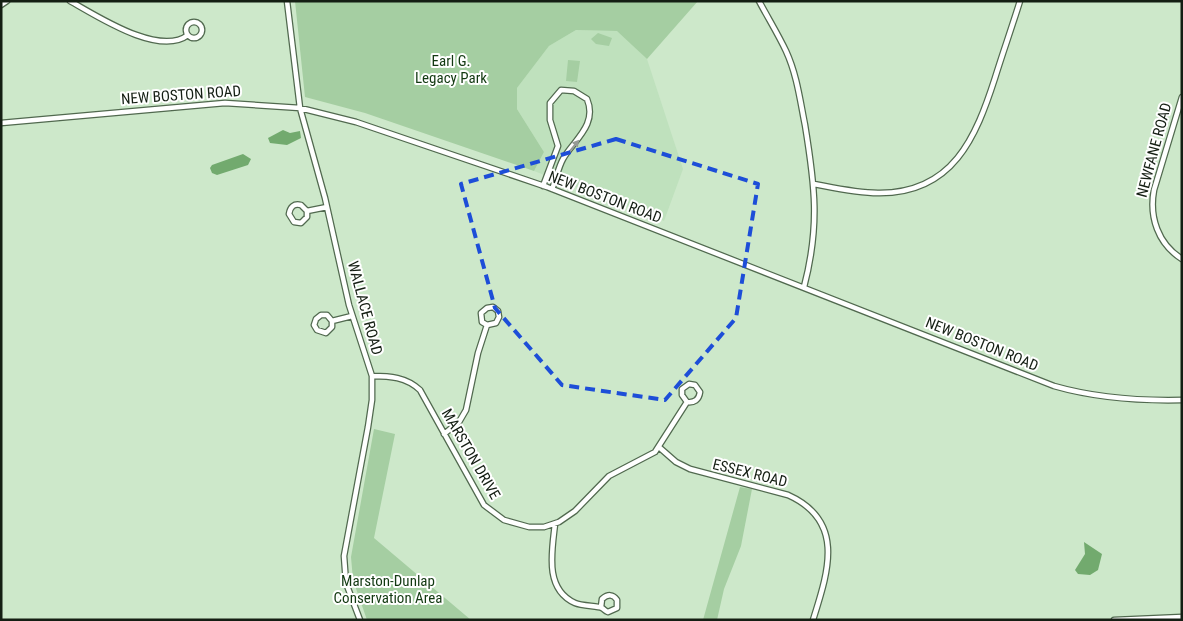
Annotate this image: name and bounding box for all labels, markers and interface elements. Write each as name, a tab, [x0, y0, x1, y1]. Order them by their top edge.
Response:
park label: Earl G. Legacy Park	[415, 52, 487, 87]
street label: NEW BOSTON ROAD	[121, 82, 241, 108]
street label: NEWFANE ROAD	[1133, 101, 1175, 199]
one-way arrow	[568, 140, 579, 153]
street label: NEW BOSTON ROAD	[546, 167, 664, 227]
street label: WALLACE ROAD	[344, 259, 386, 357]
street label: NEW BOSTON ROAD	[923, 313, 1041, 375]
street label: MARSTON DRIVE	[438, 406, 504, 502]
street label: ESSEX ROAD	[711, 455, 789, 491]
park label: Marston-Dunlap Conservation Area	[334, 572, 442, 607]

